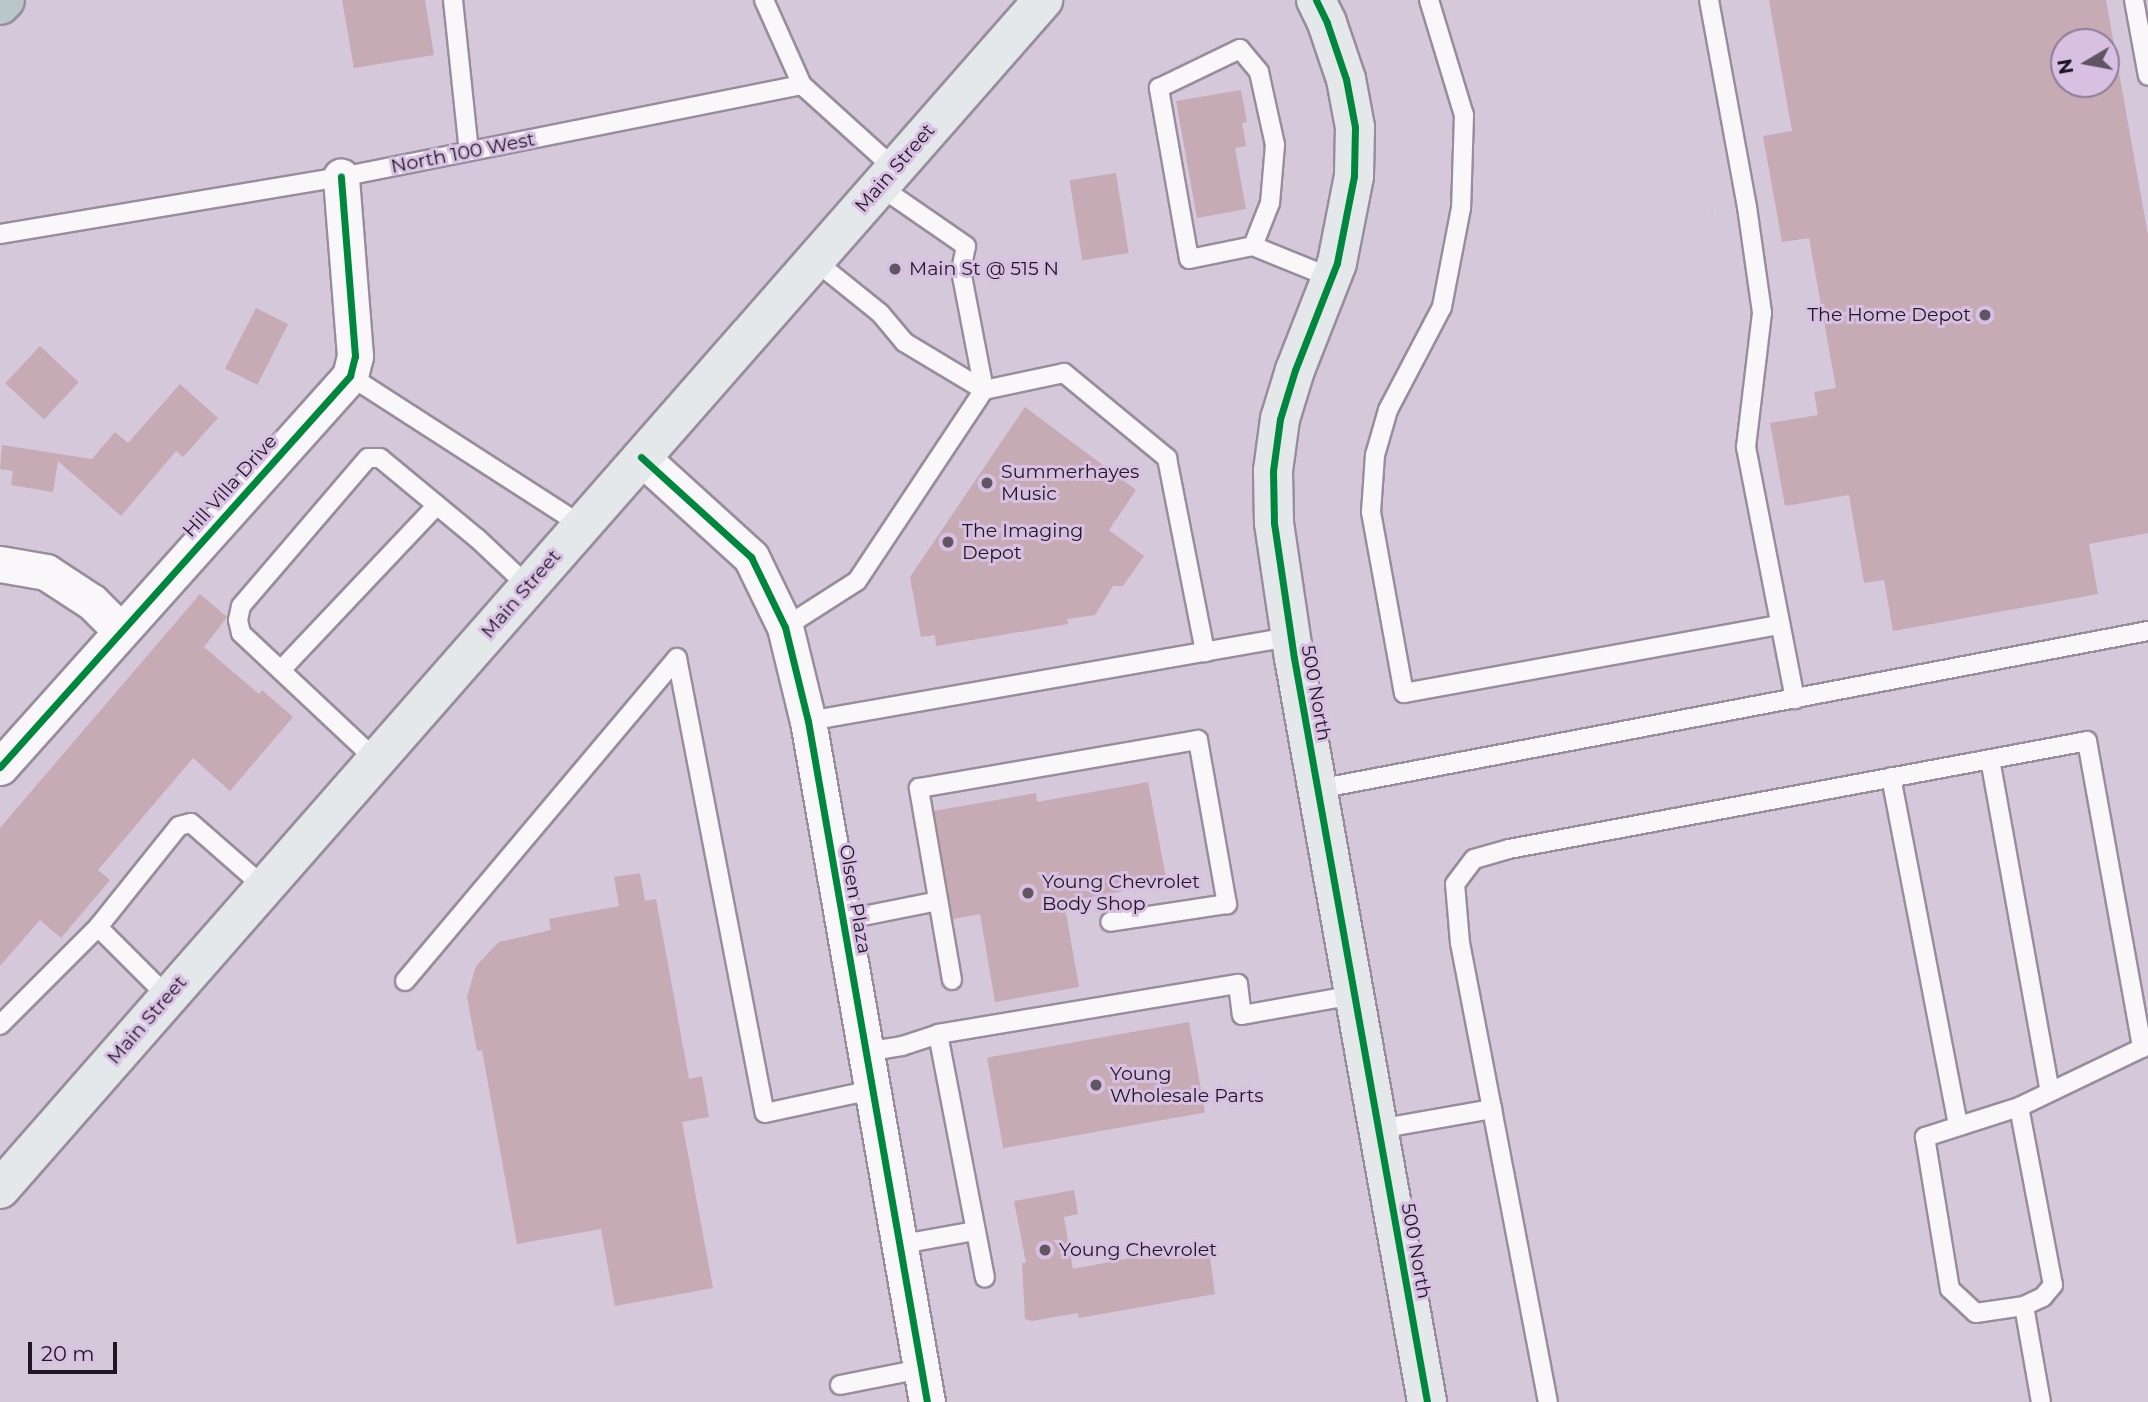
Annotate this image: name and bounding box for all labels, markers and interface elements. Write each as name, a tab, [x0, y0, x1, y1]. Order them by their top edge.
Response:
north arrow	[2050, 28, 2120, 98]
text: N	[2053, 57, 2078, 76]
street label: Main Street	[850, 119, 940, 217]
street label: North 100 West	[389, 128, 537, 178]
place label: Main St @ 515 N	[909, 258, 1059, 280]
marker: Main St @ 515 N	[887, 261, 903, 277]
place label: The Home Depot	[1807, 304, 1971, 326]
marker: The Home Depot	[1977, 307, 1993, 323]
street label: Hill Villa Drive	[178, 430, 282, 542]
place label: Summerhayes Music	[1001, 461, 1139, 505]
marker: Summerhayes Music	[979, 475, 995, 491]
place label: The Imaging Depot	[962, 520, 1083, 564]
marker: The Imaging Depot	[940, 534, 956, 550]
street label: Main Street	[476, 545, 566, 643]
street label: 500 North	[1296, 643, 1336, 743]
street label: Olsen Plaza	[834, 843, 876, 955]
place label: Young Chevrolet Body Shop	[1042, 871, 1200, 915]
marker: Young Chevrolet Body Shop	[1020, 885, 1036, 901]
street label: Main Street	[102, 971, 192, 1069]
place label: Young Wholesale Parts	[1110, 1063, 1264, 1107]
marker: Young Wholesale Parts	[1088, 1077, 1104, 1093]
street label: 500 North	[1396, 1201, 1436, 1301]
place label: Young Chevrolet	[1059, 1239, 1217, 1261]
marker: Young Chevrolet	[1037, 1242, 1053, 1258]
scale bar	[32, 1328, 121, 1372]
text: 20 m	[41, 1341, 95, 1366]

